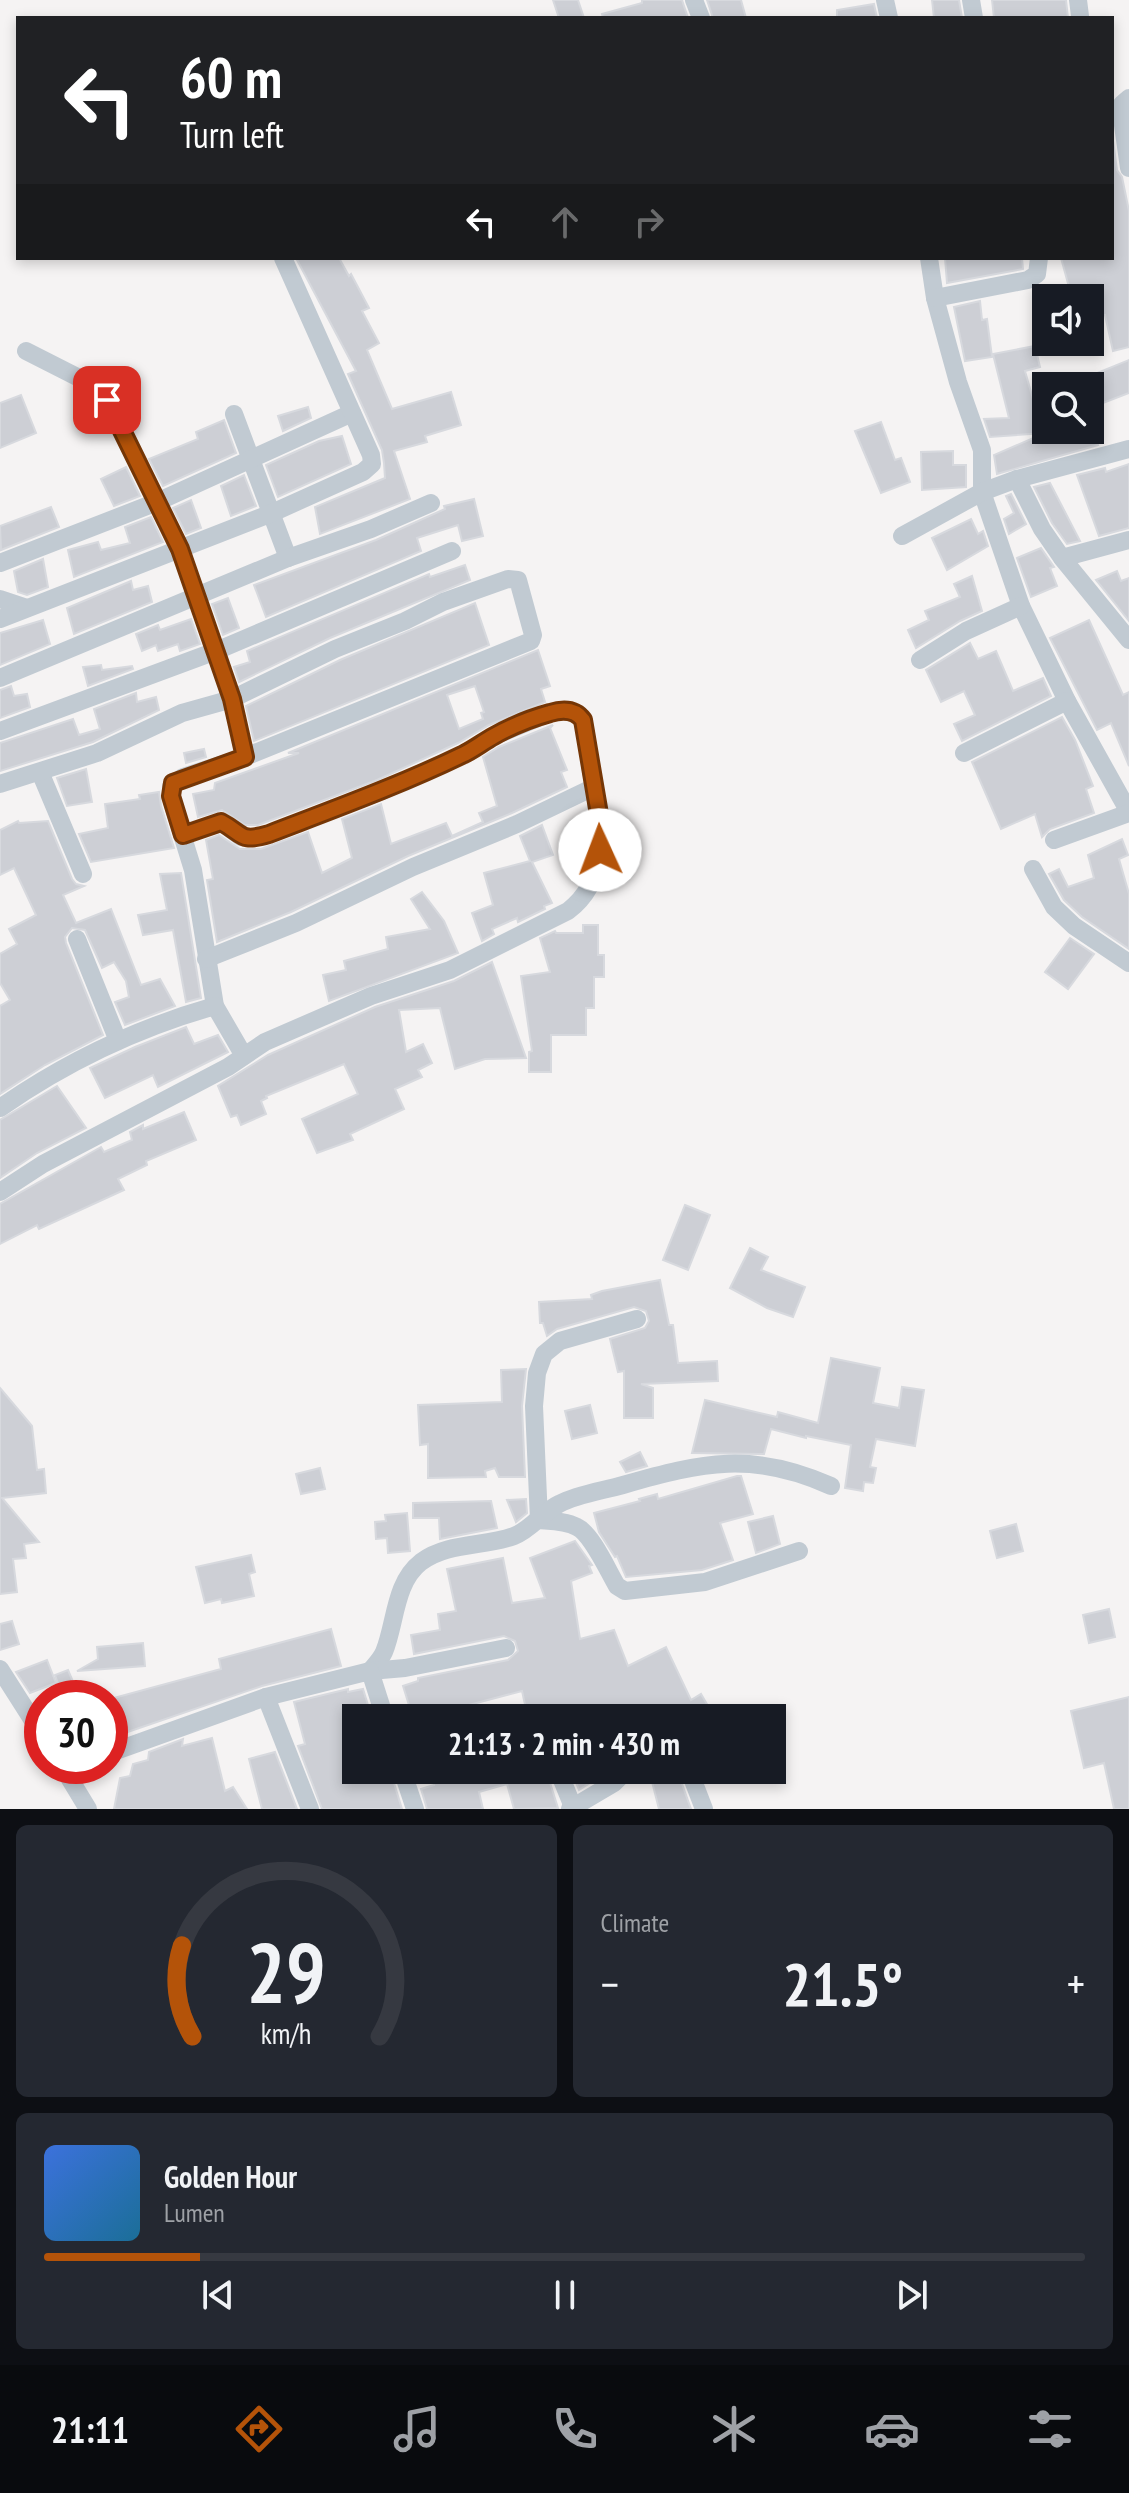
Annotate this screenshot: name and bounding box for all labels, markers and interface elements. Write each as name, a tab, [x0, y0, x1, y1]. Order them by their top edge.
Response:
text: 60 m	[180, 41, 282, 113]
icon: left	[48, 48, 152, 152]
text: Turn left	[180, 111, 284, 158]
icon: left	[459, 200, 503, 244]
icon: ahead	[543, 200, 587, 244]
icon: right	[627, 200, 671, 244]
map controls	[1032, 284, 1104, 444]
button: sound	[1032, 284, 1104, 356]
pin	[73, 366, 141, 434]
button: search	[1032, 372, 1104, 444]
icon: arrive	[85, 378, 129, 422]
position arrow	[558, 808, 642, 892]
speed limit sign: 30	[24, 1680, 128, 1784]
text: 21:13 · 2 min · 430 m	[448, 1724, 680, 1763]
text: Climate	[601, 1906, 669, 1939]
text: 29	[246, 1918, 326, 2026]
text: 21.5°	[782, 1945, 903, 2023]
text: −	[601, 1955, 619, 2012]
text: +	[1067, 1955, 1085, 2012]
text: km/h	[261, 2015, 312, 2052]
text: Golden Hour	[164, 2157, 297, 2196]
text: Lumen	[164, 2196, 225, 2229]
icon: previous	[196, 2273, 240, 2317]
icon: pause	[543, 2273, 587, 2317]
icon: next	[890, 2273, 934, 2317]
icon: directions	[231, 2401, 287, 2457]
icon: music	[389, 2401, 445, 2457]
icon: phone	[547, 2401, 603, 2457]
icon: climate	[706, 2401, 762, 2457]
icon: car	[864, 2401, 920, 2457]
icon: filters	[1022, 2401, 1078, 2457]
text: 21:11	[51, 2406, 129, 2453]

